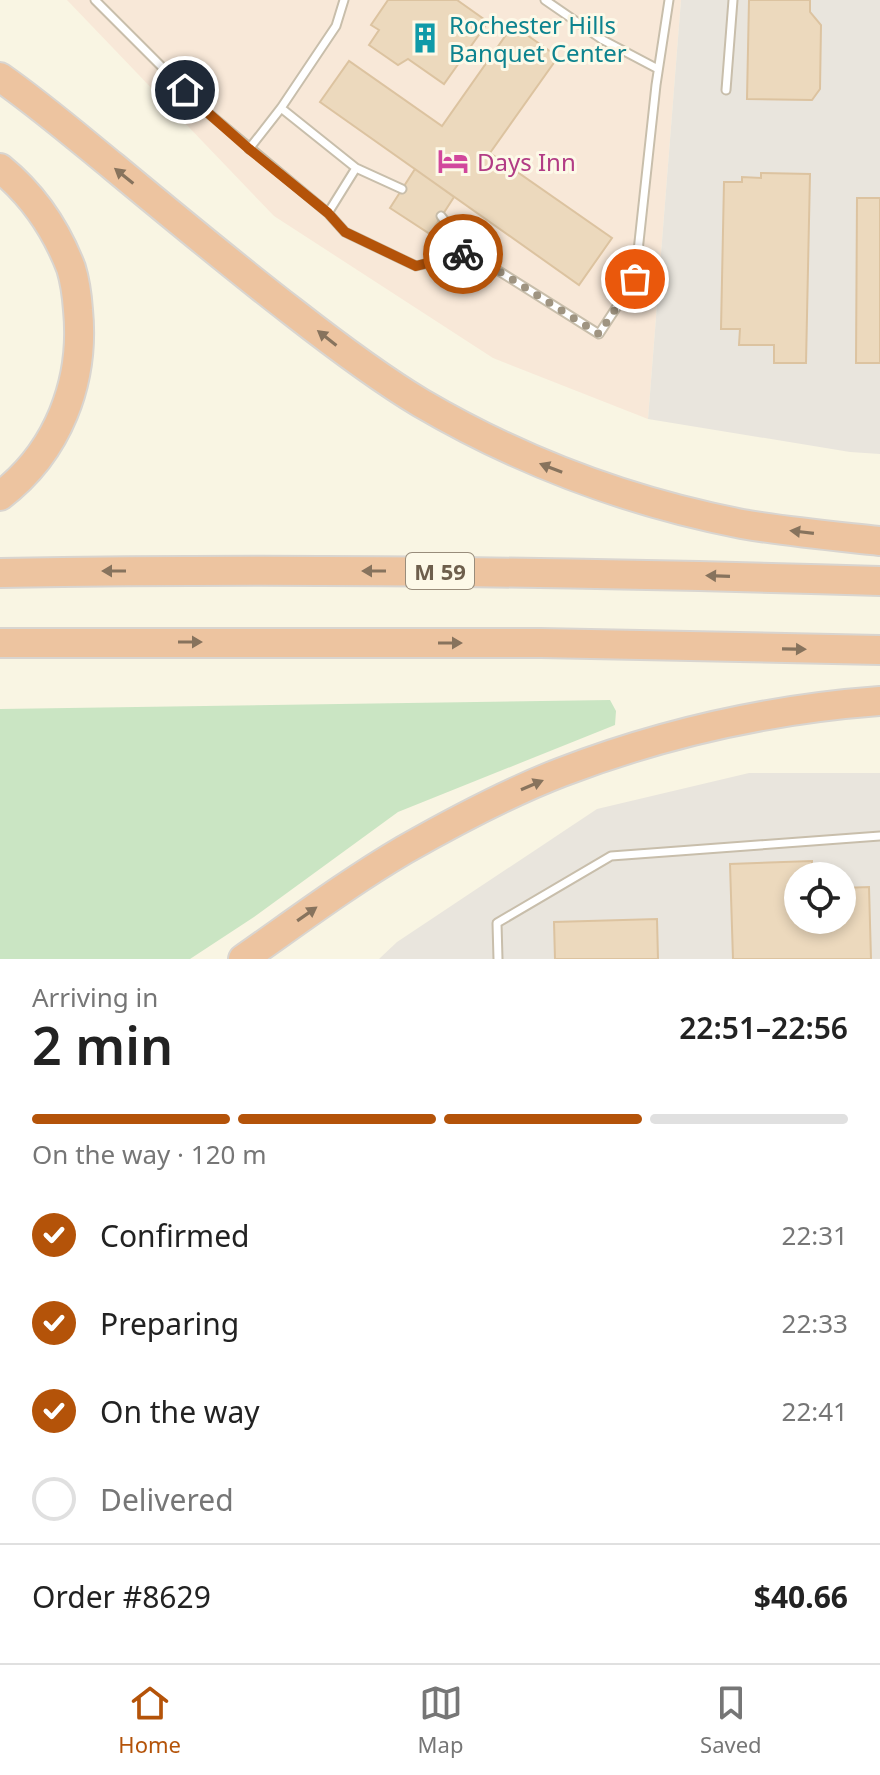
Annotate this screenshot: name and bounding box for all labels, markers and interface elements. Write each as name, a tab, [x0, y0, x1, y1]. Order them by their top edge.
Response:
place label: Rochester Hills Banquet Center	[449, 8, 627, 69]
building icon: Rochester Hills Banquet Center	[408, 21, 442, 55]
pin	[151, 56, 219, 124]
icon: home	[163, 68, 207, 112]
hotel icon: Days Inn	[436, 144, 470, 178]
place label: Days Inn	[477, 145, 576, 178]
one-way arrow	[114, 168, 134, 185]
courier	[423, 214, 503, 294]
icon: bike	[441, 232, 485, 276]
pin	[601, 245, 669, 313]
icon: bag	[613, 257, 657, 301]
one-way arrow	[317, 331, 337, 347]
one-way arrow	[539, 461, 563, 474]
one-way arrow	[790, 526, 815, 539]
road number: M 59	[406, 553, 474, 589]
one-way arrow	[101, 565, 126, 577]
one-way arrow	[361, 565, 386, 577]
one-way arrow	[705, 570, 730, 582]
one-way arrow	[178, 636, 203, 648]
one-way arrow	[438, 637, 463, 649]
one-way arrow	[782, 642, 807, 655]
one-way arrow	[520, 778, 544, 791]
map controls	[784, 862, 856, 934]
button: locate	[784, 862, 856, 934]
one-way arrow	[296, 906, 318, 922]
text: Arriving in	[32, 979, 158, 1015]
text: 22:51–22:56	[679, 1007, 848, 1048]
text: 2 min	[32, 1009, 173, 1080]
text: On the way · 120 m	[32, 1136, 266, 1172]
icon: check	[32, 1213, 76, 1257]
text: Confirmed	[100, 1215, 250, 1256]
text: 22:31	[782, 1217, 848, 1253]
icon: check	[32, 1301, 76, 1345]
text: Preparing	[100, 1303, 239, 1344]
text: 22:33	[782, 1305, 848, 1341]
icon: check	[32, 1389, 76, 1433]
text: On the way	[100, 1391, 260, 1432]
text: 22:41	[782, 1393, 848, 1429]
text: Delivered	[100, 1479, 234, 1520]
text: Order #8629	[32, 1576, 211, 1617]
text: $40.66	[754, 1576, 848, 1617]
tab: Home	[118, 1681, 181, 1759]
tab: Map	[418, 1681, 463, 1759]
tab: Saved	[700, 1681, 762, 1759]

